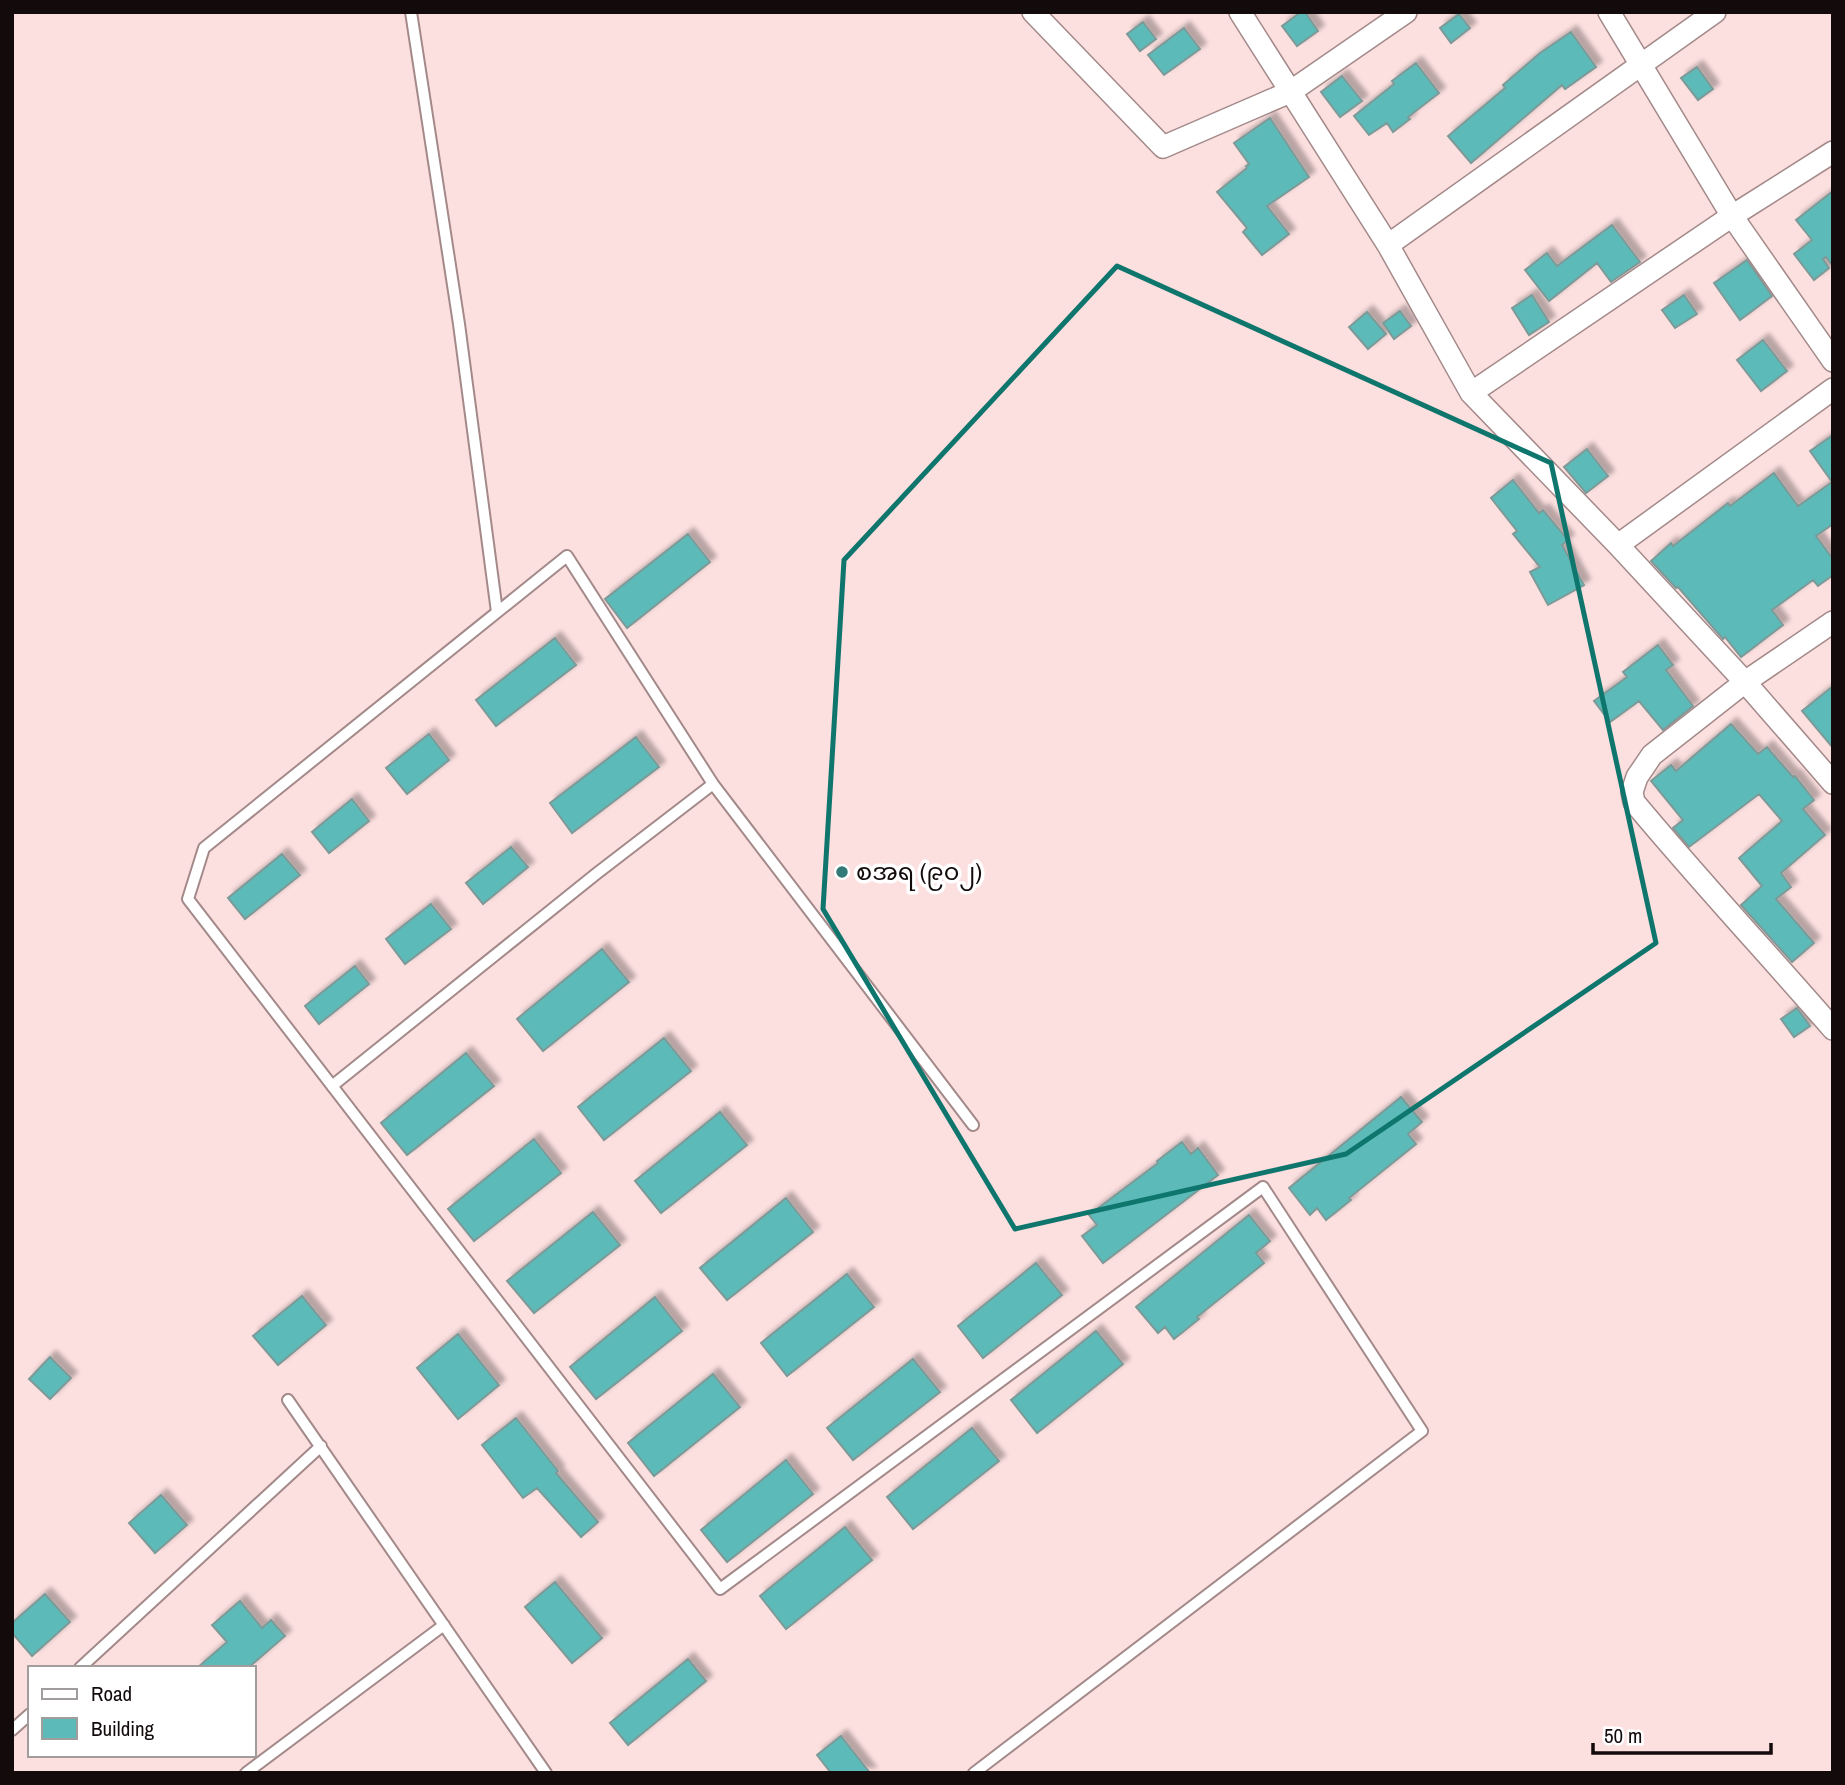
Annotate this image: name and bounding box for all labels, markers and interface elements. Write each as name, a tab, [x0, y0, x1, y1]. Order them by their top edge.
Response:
place label: စအရ (၉၀၂)	[856, 855, 982, 891]
marker: စအရ (၉၀၂)	[834, 864, 850, 880]
legend	[28, 1666, 256, 1757]
text: Road	[91, 1679, 132, 1708]
scale bar	[1593, 1712, 1772, 1756]
text: Building	[91, 1714, 155, 1743]
text: 50 m	[1604, 1721, 1642, 1750]

